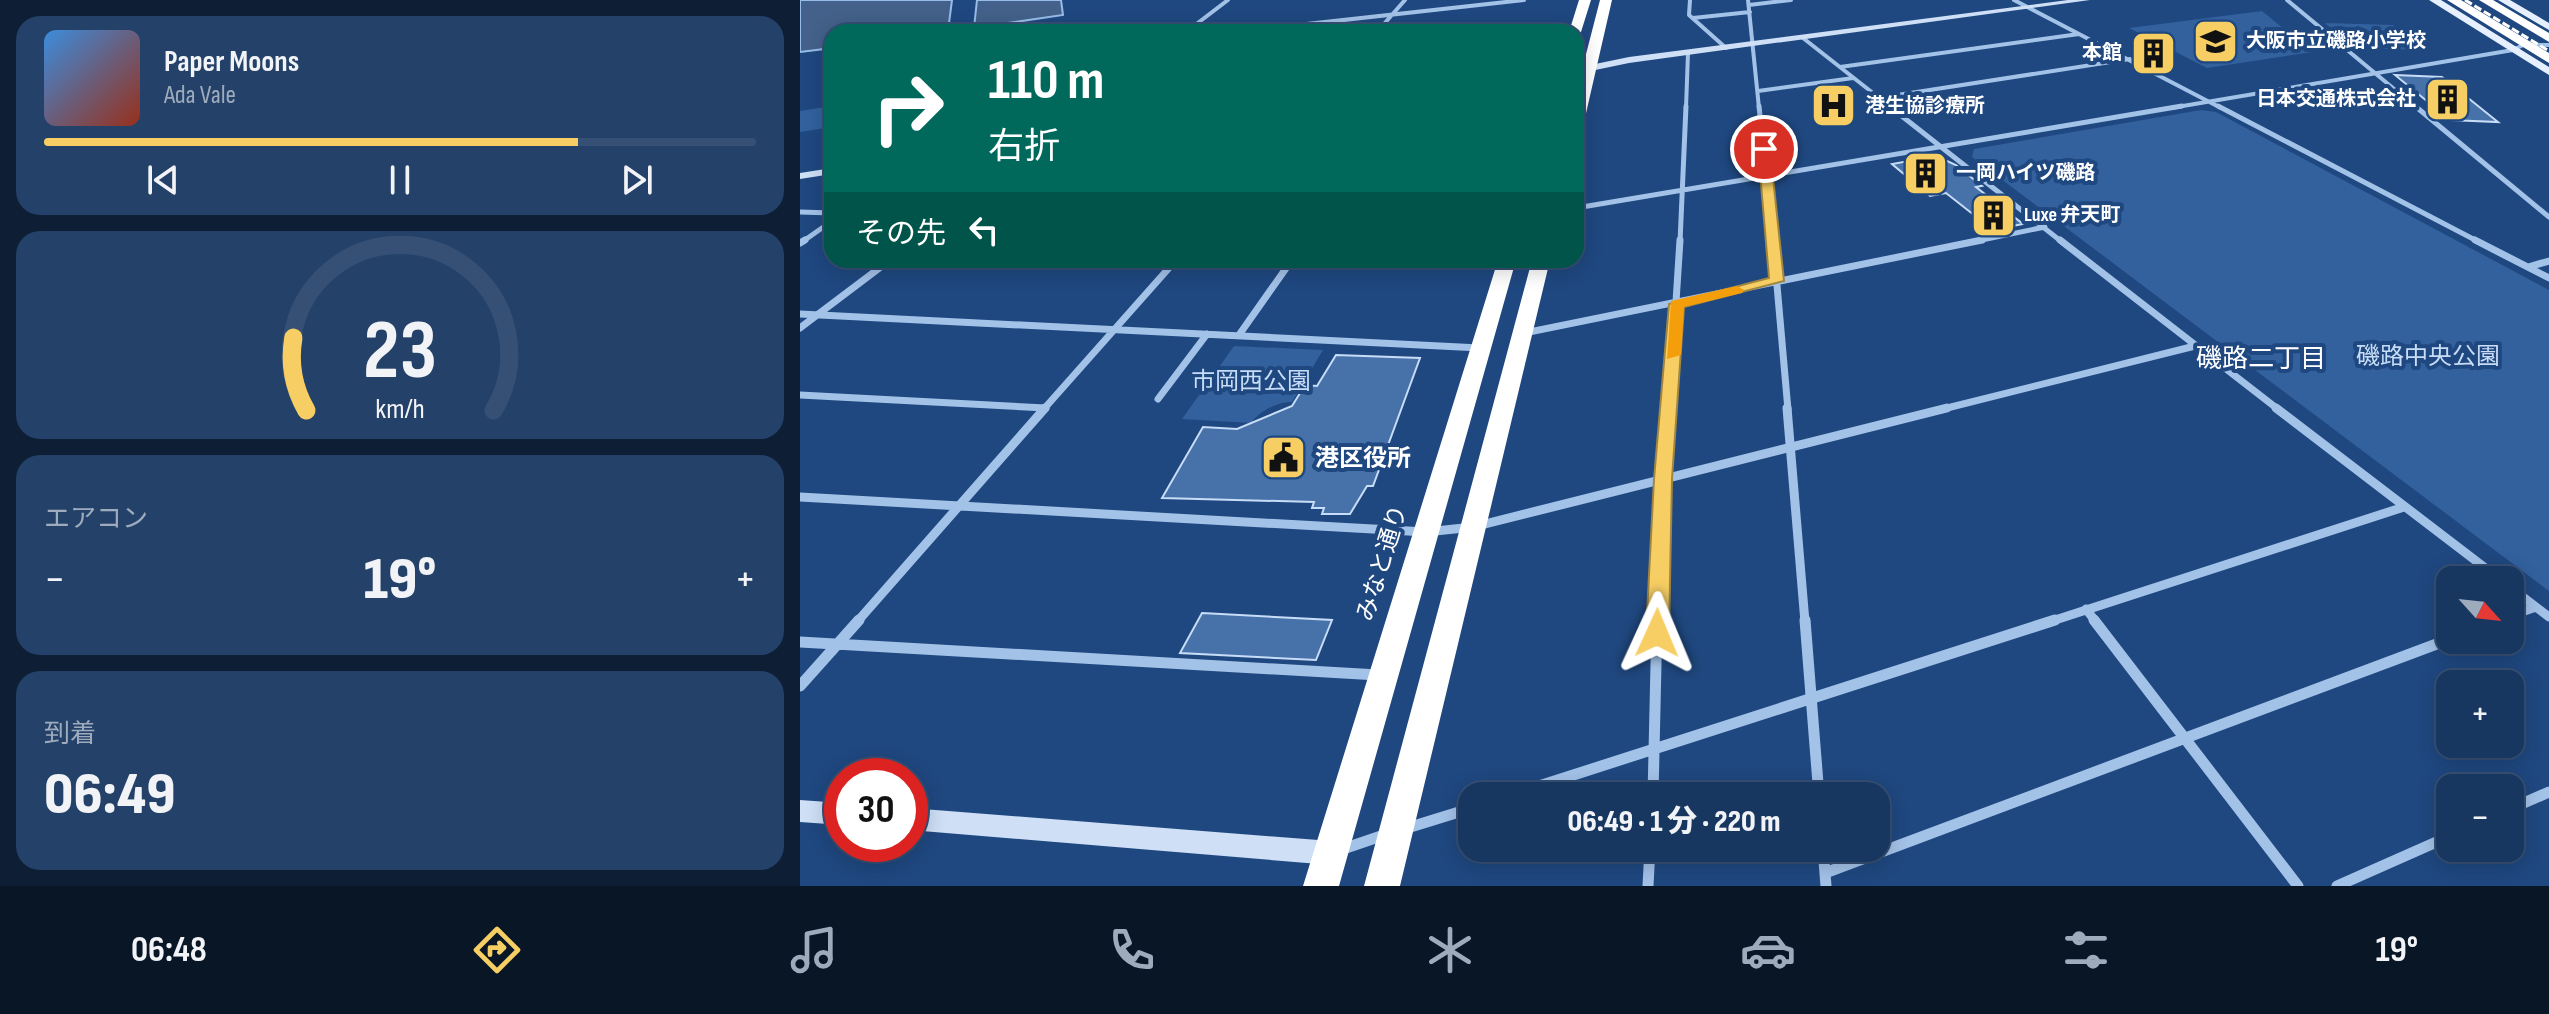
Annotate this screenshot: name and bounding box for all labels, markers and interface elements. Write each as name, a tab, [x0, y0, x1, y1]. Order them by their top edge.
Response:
school or university icon: 大阪市立磯路小学校	[2191, 17, 2239, 65]
building icon: 本館	[2129, 29, 2177, 77]
place label: 大阪市立磯路小学校	[2246, 29, 2426, 53]
place label: 本館	[2082, 41, 2122, 65]
text: Paper Moons	[164, 44, 299, 80]
text: 110 m	[988, 48, 1104, 115]
icon: right	[856, 56, 960, 160]
building icon: 日本交通株式会社	[2423, 75, 2471, 123]
text: Ada Vale	[164, 80, 236, 111]
hospital icon: 港生協診療所	[1810, 82, 1858, 130]
place label: 日本交通株式会社	[2256, 87, 2416, 111]
place label: 港生協診療所	[1865, 94, 1985, 118]
pin	[1730, 115, 1798, 183]
text: 右折	[988, 126, 1060, 169]
icon: arrive	[1742, 127, 1786, 171]
building icon: 一岡ハイツ磯路	[1901, 149, 1949, 197]
icon: previous	[141, 158, 185, 202]
icon: pause	[378, 158, 422, 202]
icon: next	[615, 158, 659, 202]
place label: 一岡ハイツ磯路	[1956, 161, 2096, 185]
building icon: Luxe 弁天町	[1969, 191, 2017, 239]
place label: Luxe 弁天町	[2024, 203, 2120, 227]
icon: left	[962, 208, 1006, 252]
text: その先	[856, 216, 946, 252]
text: 23	[363, 302, 437, 402]
park label: 磯路中央公園	[2356, 342, 2500, 371]
district label: 磯路二丁目	[2196, 344, 2326, 375]
park label: 市岡西公園	[1191, 367, 1311, 396]
text: km/h	[375, 393, 425, 428]
public building icon: 港区役所	[1260, 434, 1308, 482]
place label: 港区役所	[1315, 444, 1411, 473]
street label: みなと通り	[1351, 501, 1413, 625]
text: エアコン	[44, 504, 148, 535]
text: 19°	[363, 544, 437, 616]
text: −	[44, 553, 66, 606]
text: +	[734, 553, 756, 606]
north arrow	[2436, 566, 2524, 654]
map controls	[2436, 566, 2524, 862]
position arrow	[1615, 591, 1699, 675]
button: +	[2436, 670, 2524, 758]
text: 到着	[44, 719, 96, 750]
speed limit sign: 30	[824, 758, 928, 862]
text: 06:49	[44, 759, 175, 831]
button: −	[2436, 774, 2524, 862]
text: 06:49 · 1 分 · 220 m	[1568, 804, 1780, 840]
icon: directions	[469, 922, 525, 978]
icon: music	[786, 922, 842, 978]
icon: phone	[1104, 922, 1160, 978]
icon: climate	[1422, 922, 1478, 978]
icon: car	[1740, 922, 1796, 978]
icon: filters	[2058, 922, 2114, 978]
text: 06:48	[131, 929, 207, 972]
text: 19°	[2376, 929, 2418, 972]

